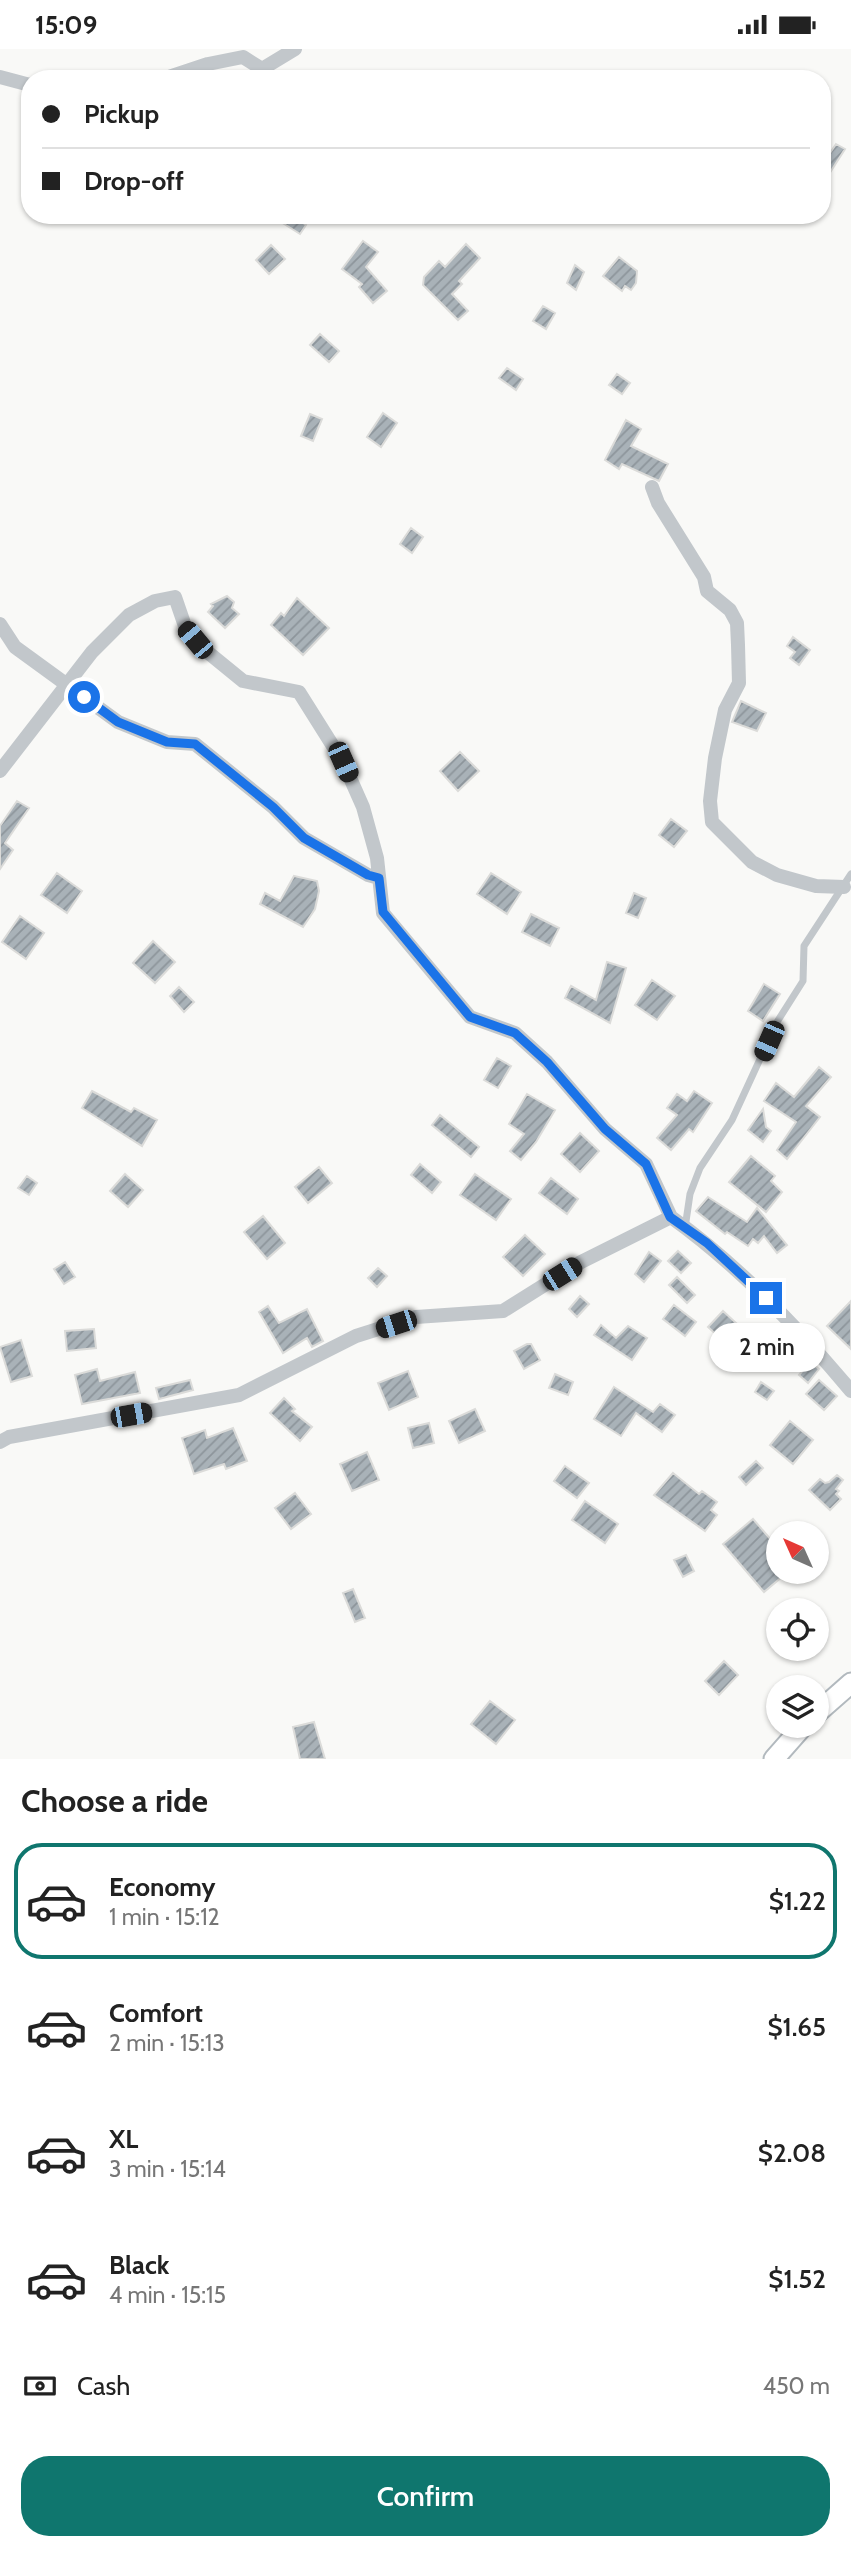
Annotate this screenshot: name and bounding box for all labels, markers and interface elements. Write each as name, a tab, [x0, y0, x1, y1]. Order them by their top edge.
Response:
text: 15:09	[35, 9, 97, 41]
text: Pickup	[84, 98, 159, 130]
text: Drop-off	[84, 165, 184, 197]
car	[174, 617, 217, 663]
route start	[68, 681, 100, 713]
car	[325, 739, 362, 785]
car	[751, 1018, 788, 1064]
car	[539, 1254, 586, 1294]
route end	[750, 1282, 782, 1314]
car	[373, 1308, 420, 1340]
callout: 2 min	[708, 1323, 824, 1371]
text: 2 min	[739, 1333, 795, 1361]
car	[109, 1401, 154, 1429]
north arrow	[766, 1521, 830, 1584]
map controls	[766, 1521, 829, 1738]
button: locate	[766, 1598, 829, 1661]
button: layers	[766, 1675, 829, 1738]
text: Choose a ride	[21, 1781, 208, 1820]
icon: car	[25, 1870, 88, 1933]
text: Economy	[109, 1871, 215, 1903]
text: $1.22	[769, 1885, 826, 1917]
text: 1 min · 15:12	[109, 1903, 220, 1931]
icon: car	[25, 1996, 88, 2059]
text: Comfort	[109, 1997, 203, 2029]
text: $1.65	[767, 2011, 826, 2043]
text: 2 min · 15:13	[109, 2029, 225, 2057]
icon: car	[25, 2122, 88, 2185]
text: XL	[109, 2123, 138, 2155]
text: $2.08	[758, 2137, 826, 2169]
text: 3 min · 15:14	[109, 2155, 226, 2183]
icon: car	[25, 2248, 88, 2311]
text: Black	[109, 2249, 169, 2281]
text: $1.52	[768, 2263, 826, 2295]
text: 4 min · 15:15	[109, 2281, 226, 2309]
icon: cash	[21, 2367, 59, 2405]
text: Cash	[77, 2370, 130, 2402]
text: 450 m	[763, 2372, 830, 2400]
button: Confirm	[21, 2456, 830, 2536]

